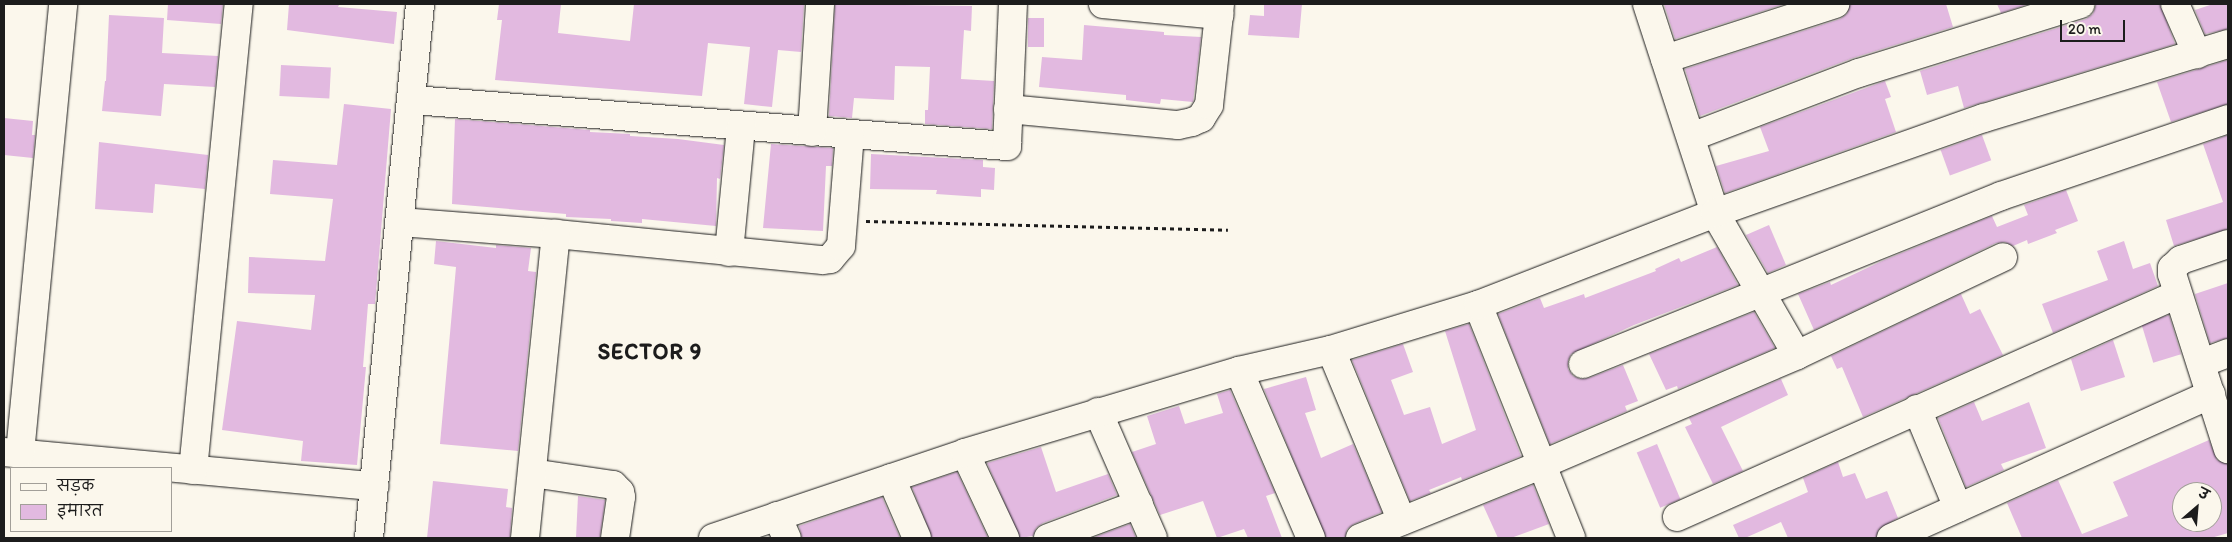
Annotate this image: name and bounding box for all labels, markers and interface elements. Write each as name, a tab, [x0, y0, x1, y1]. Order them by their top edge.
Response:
scale bar	[2062, 10, 2127, 42]
text: 20 m	[2068, 20, 2101, 38]
district label: SECTOR 9	[597, 339, 703, 365]
legend	[10, 467, 172, 532]
text: सड़क	[57, 477, 94, 495]
north arrow	[2172, 482, 2222, 532]
text: उ	[2196, 484, 2212, 504]
text: इमारत	[57, 502, 103, 520]

